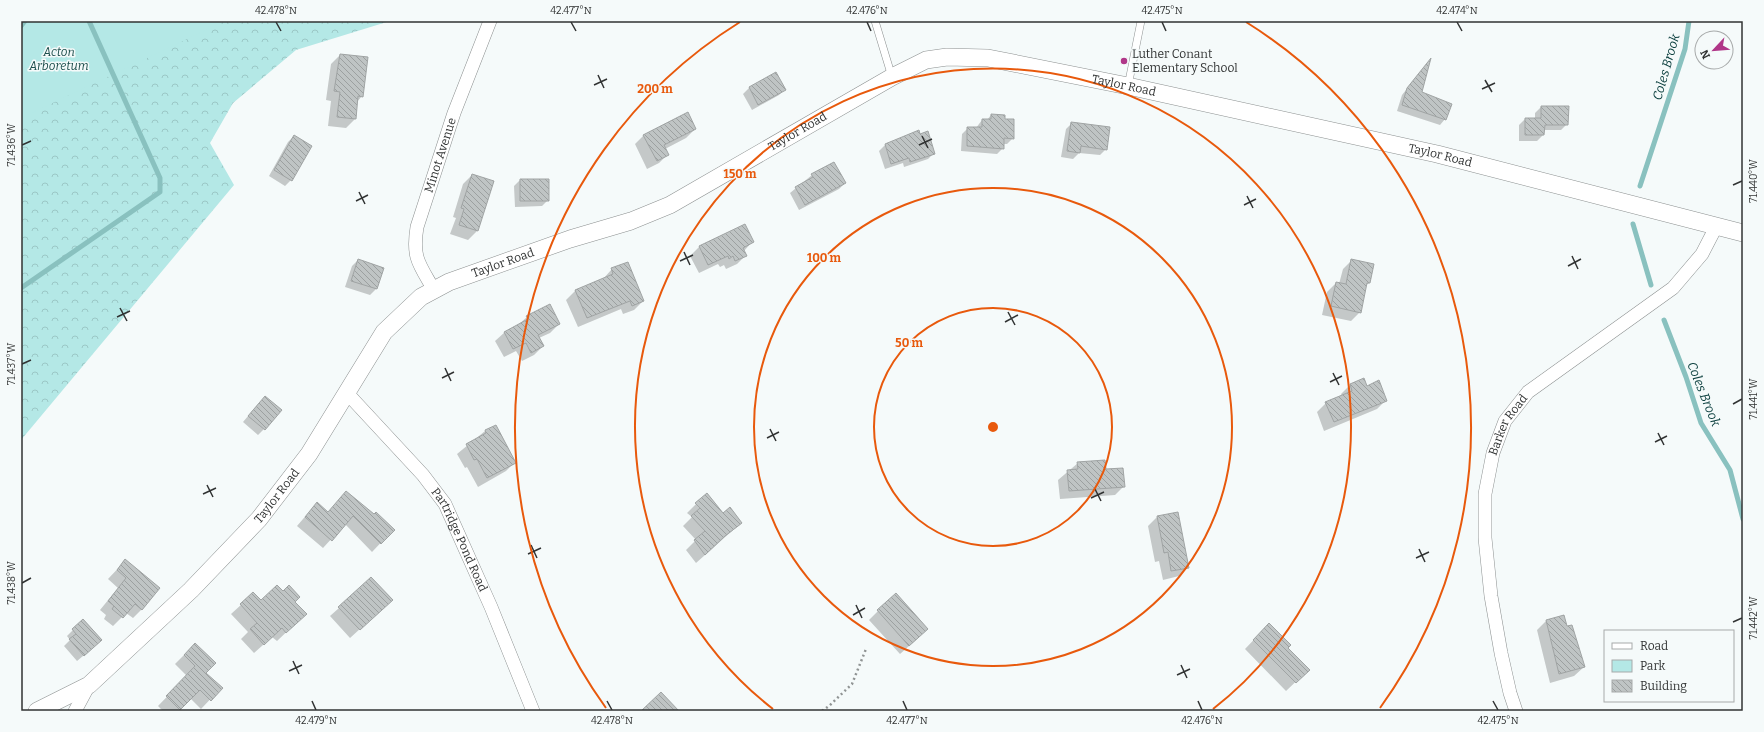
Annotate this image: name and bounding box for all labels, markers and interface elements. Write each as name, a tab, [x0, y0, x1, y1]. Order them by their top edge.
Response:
text: 42.478°N	[255, 5, 297, 17]
text: 42.477°N	[550, 5, 592, 17]
text: 42.476°N	[846, 5, 888, 17]
text: 42.475°N	[1141, 5, 1183, 17]
text: 42.474°N	[1436, 5, 1478, 17]
north arrow	[1694, 30, 1734, 70]
water label: Coles Brook	[1649, 31, 1683, 102]
park label: Acton Arboretum	[28, 45, 89, 73]
place label: Luther Conant Elementary School	[1132, 47, 1238, 75]
text: N	[1698, 47, 1713, 61]
marker: Luther Conant Elementary School	[1119, 56, 1129, 66]
street label: Taylor Road	[1091, 72, 1157, 99]
text: 200 m	[637, 82, 673, 96]
street label: Taylor Road	[766, 109, 829, 154]
street label: Minot Avenue	[422, 116, 459, 194]
text: 71.436°W	[6, 123, 18, 166]
street label: Taylor Road	[1407, 141, 1474, 170]
text: 71.440°W	[1748, 158, 1760, 203]
text: 150 m	[724, 167, 757, 181]
street label: Taylor Road	[470, 245, 536, 280]
text: 100 m	[807, 251, 842, 265]
text: 50 m	[895, 336, 923, 350]
text: 71.437°W	[6, 342, 18, 385]
water label: Coles Brook	[1684, 360, 1724, 429]
text: 71.441°W	[1748, 378, 1760, 420]
street label: Barker Road	[1486, 392, 1530, 457]
centre of rings	[986, 420, 1000, 434]
street label: Taylor Road	[252, 466, 302, 526]
street label: Partridge Pond Road	[428, 485, 490, 594]
text: 71.438°W	[6, 561, 18, 605]
text: 71.442°W	[1748, 596, 1760, 639]
legend	[1604, 630, 1734, 702]
text: Road	[1640, 639, 1668, 653]
text: Park	[1640, 659, 1666, 673]
text: Building	[1640, 679, 1687, 693]
text: 42.479°N	[295, 715, 337, 727]
text: 42.478°N	[591, 715, 633, 727]
text: 42.477°N	[886, 715, 928, 727]
text: 42.476°N	[1181, 715, 1223, 727]
text: 42.475°N	[1477, 715, 1519, 727]

